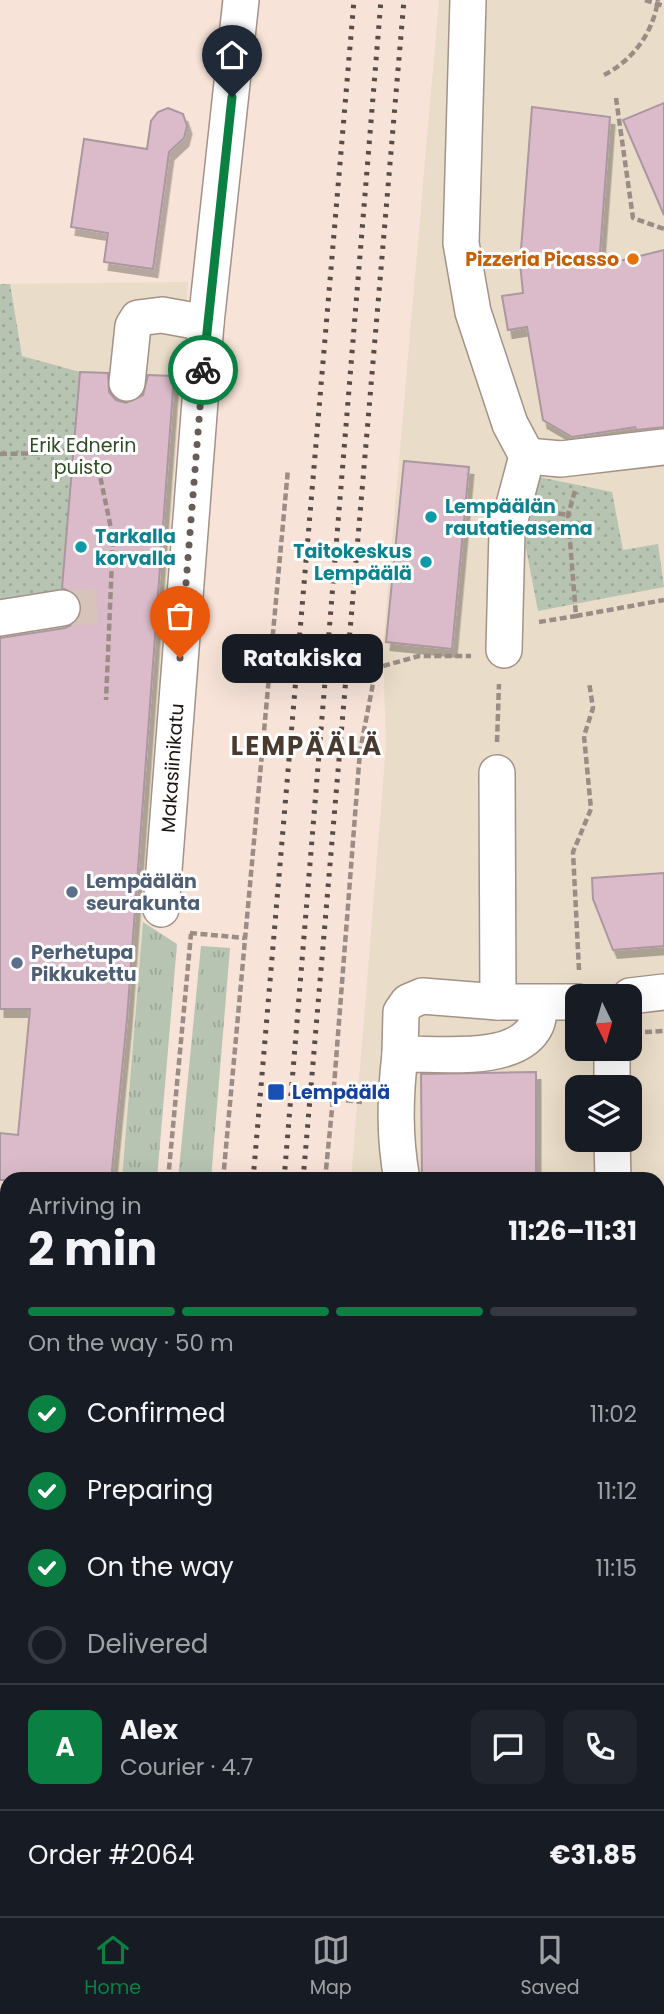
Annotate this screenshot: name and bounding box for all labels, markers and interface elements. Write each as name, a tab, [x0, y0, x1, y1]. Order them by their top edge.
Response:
pin	[202, 25, 262, 97]
icon: home	[213, 36, 251, 74]
place label: Pizzeria Picasso	[465, 246, 619, 273]
marker: Pizzeria Picasso	[625, 251, 641, 267]
courier	[168, 335, 238, 405]
icon: bike	[184, 351, 222, 389]
park label: Erik Ednerin puisto	[30, 432, 136, 481]
place label: Lempäälän rautatieasema	[445, 493, 593, 542]
marker: Lempäälän rautatieasema	[423, 509, 439, 525]
place label: Tarkalla korvalla	[95, 523, 176, 572]
place label: Taitokeskus Lempäälä	[293, 538, 412, 587]
marker: Tarkalla korvalla	[73, 539, 89, 555]
marker: Taitokeskus Lempäälä	[418, 554, 434, 570]
pin	[150, 586, 210, 658]
icon: bag	[161, 597, 199, 635]
callout: Ratakiska	[222, 634, 383, 682]
text: Ratakiska	[243, 642, 362, 674]
street label: Makasiinikatu	[155, 702, 190, 834]
district label: LEMPÄÄLÄ	[231, 728, 383, 764]
place label: Lempäälän seurakunta	[86, 868, 200, 917]
marker: Lempäälän seurakunta	[64, 884, 80, 900]
place label: Perhetupa Pikkukettu	[31, 939, 136, 988]
marker: Perhetupa Pikkukettu	[9, 955, 25, 971]
north arrow	[565, 984, 642, 1060]
map controls	[565, 984, 642, 1152]
button: layers	[565, 1075, 642, 1152]
place label: Lempäälä	[292, 1079, 390, 1106]
marker: Lempäälä	[266, 1082, 286, 1102]
text: Arriving in	[28, 1190, 142, 1222]
text: 11:26–11:31	[508, 1213, 637, 1249]
text: 2 min	[28, 1217, 157, 1281]
text: On the way · 50 m	[28, 1327, 234, 1359]
icon: check	[28, 1395, 66, 1433]
text: Confirmed	[87, 1395, 225, 1431]
text: 11:02	[590, 1398, 637, 1430]
icon: check	[28, 1472, 66, 1510]
text: Preparing	[87, 1472, 213, 1508]
text: 11:12	[597, 1475, 637, 1507]
icon: check	[28, 1549, 66, 1587]
text: On the way	[87, 1549, 234, 1585]
text: 11:15	[596, 1552, 637, 1584]
text: Delivered	[87, 1626, 208, 1662]
button: chat	[471, 1710, 545, 1784]
button: phone	[563, 1710, 637, 1784]
text: Alex	[120, 1712, 178, 1748]
text: A	[55, 1729, 75, 1765]
text: Courier · 4.7	[120, 1751, 253, 1783]
text: Order #2064	[28, 1837, 194, 1873]
text: €31.85	[550, 1837, 637, 1873]
tab: Home	[84, 1931, 141, 2002]
tab: Map	[310, 1931, 352, 2002]
tab: Saved	[520, 1931, 580, 2002]

